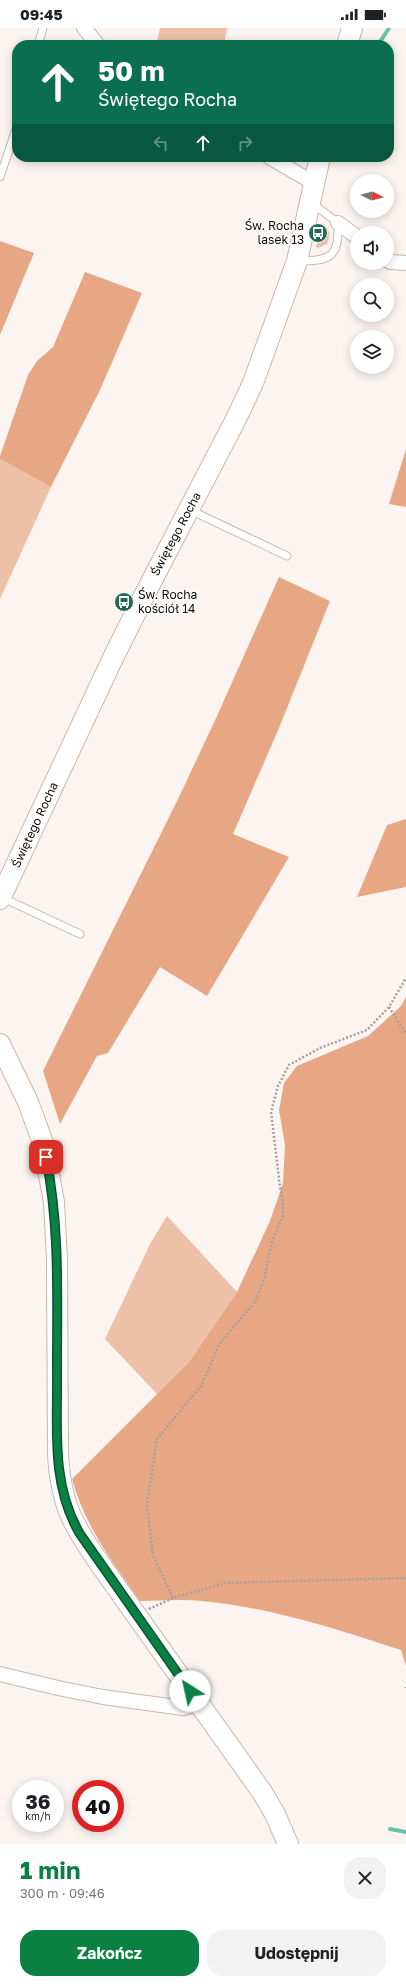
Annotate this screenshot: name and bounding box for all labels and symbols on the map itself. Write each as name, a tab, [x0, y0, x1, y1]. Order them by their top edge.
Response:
north arrow	[350, 174, 394, 218]
place label: Św. Rocha lasek 13	[245, 218, 304, 247]
bus stop icon: Św. Rocha lasek 13	[307, 222, 329, 244]
street label: Świętego Rocha	[147, 489, 204, 578]
place label: Św. Rocha kościół 14	[138, 587, 197, 616]
bus stop icon: Św. Rocha kościół 14	[113, 591, 135, 613]
street label: Świętego Rocha	[8, 780, 61, 870]
pin	[29, 1140, 63, 1174]
position arrow	[169, 1670, 211, 1712]
speed limit sign: 40	[72, 1780, 124, 1832]

